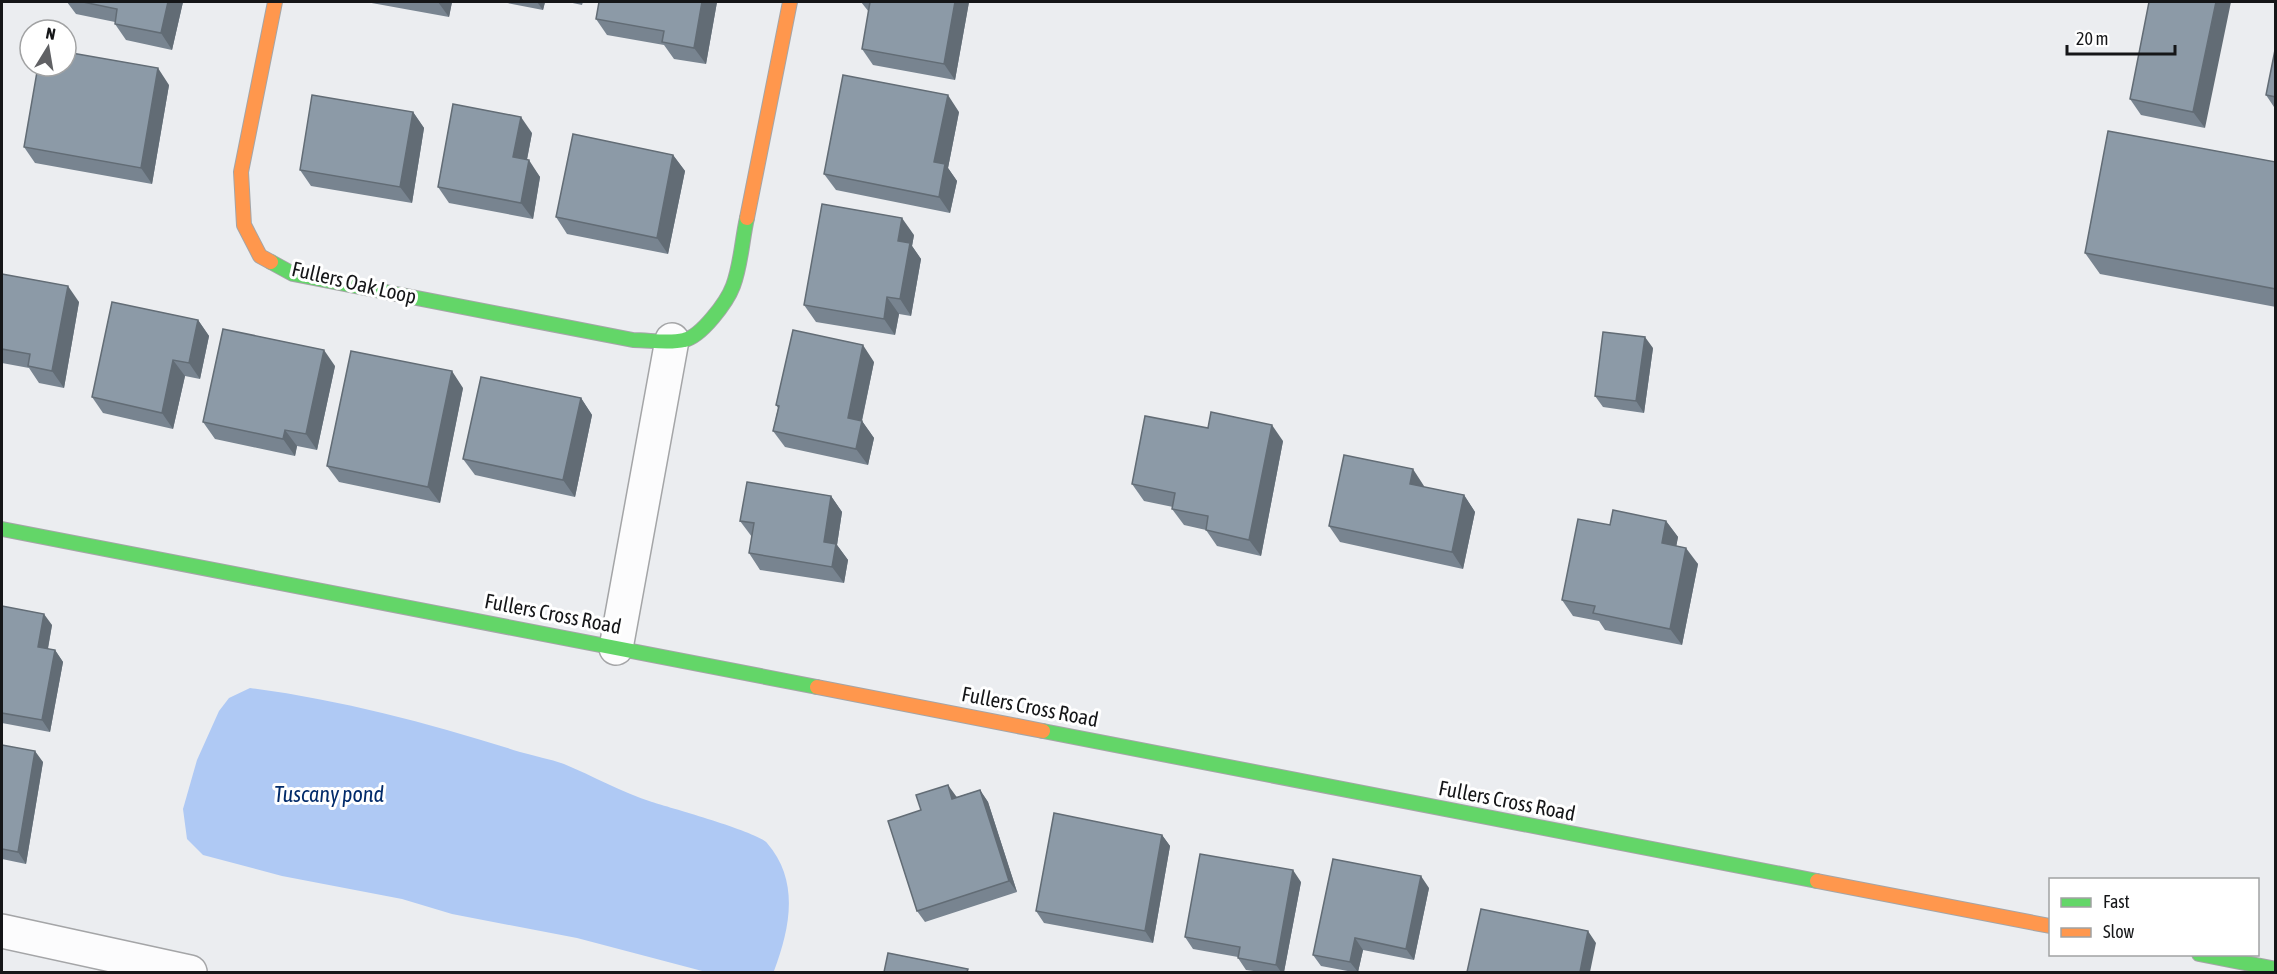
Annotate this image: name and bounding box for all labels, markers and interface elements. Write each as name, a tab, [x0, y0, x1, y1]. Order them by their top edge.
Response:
north arrow	[18, 18, 78, 78]
scale bar	[2067, 18, 2175, 56]
text: N	[45, 24, 57, 43]
text: 20 m	[2076, 28, 2108, 49]
street label: Fullers Oak Loop	[290, 256, 419, 308]
street label: Fullers Cross Road	[483, 588, 624, 638]
street label: Fullers Cross Road	[960, 681, 1101, 731]
street label: Fullers Cross Road	[1437, 775, 1578, 825]
water label: Tuscany pond	[274, 781, 384, 807]
legend	[2049, 878, 2259, 956]
text: Fast	[2103, 891, 2130, 912]
text: Slow	[2103, 921, 2134, 942]

